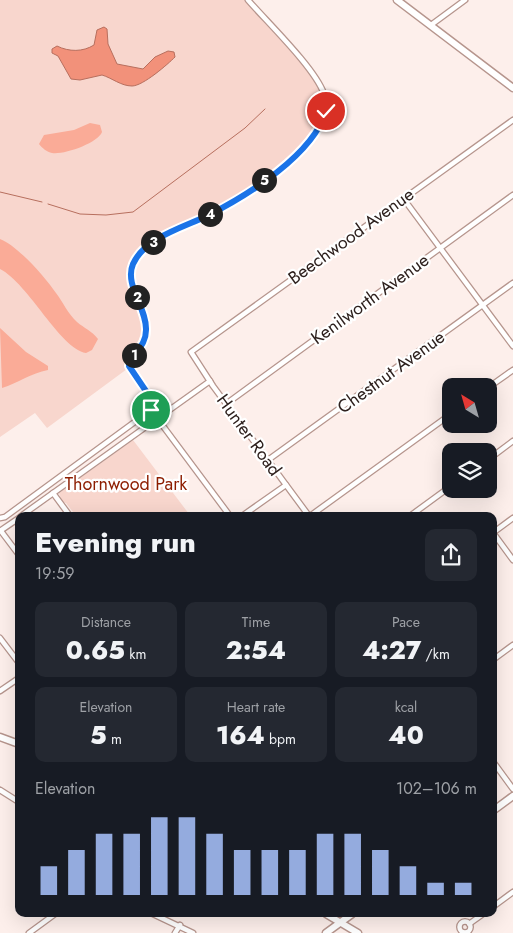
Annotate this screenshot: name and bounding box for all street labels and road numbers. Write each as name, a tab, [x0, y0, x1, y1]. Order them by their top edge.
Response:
street label: Beechwood Avenue	[283, 181, 419, 291]
street label: Kenilworth Avenue	[306, 247, 434, 351]
street label: Chestnut Avenue	[332, 324, 450, 420]
street label: Hunter Road	[210, 389, 288, 481]

